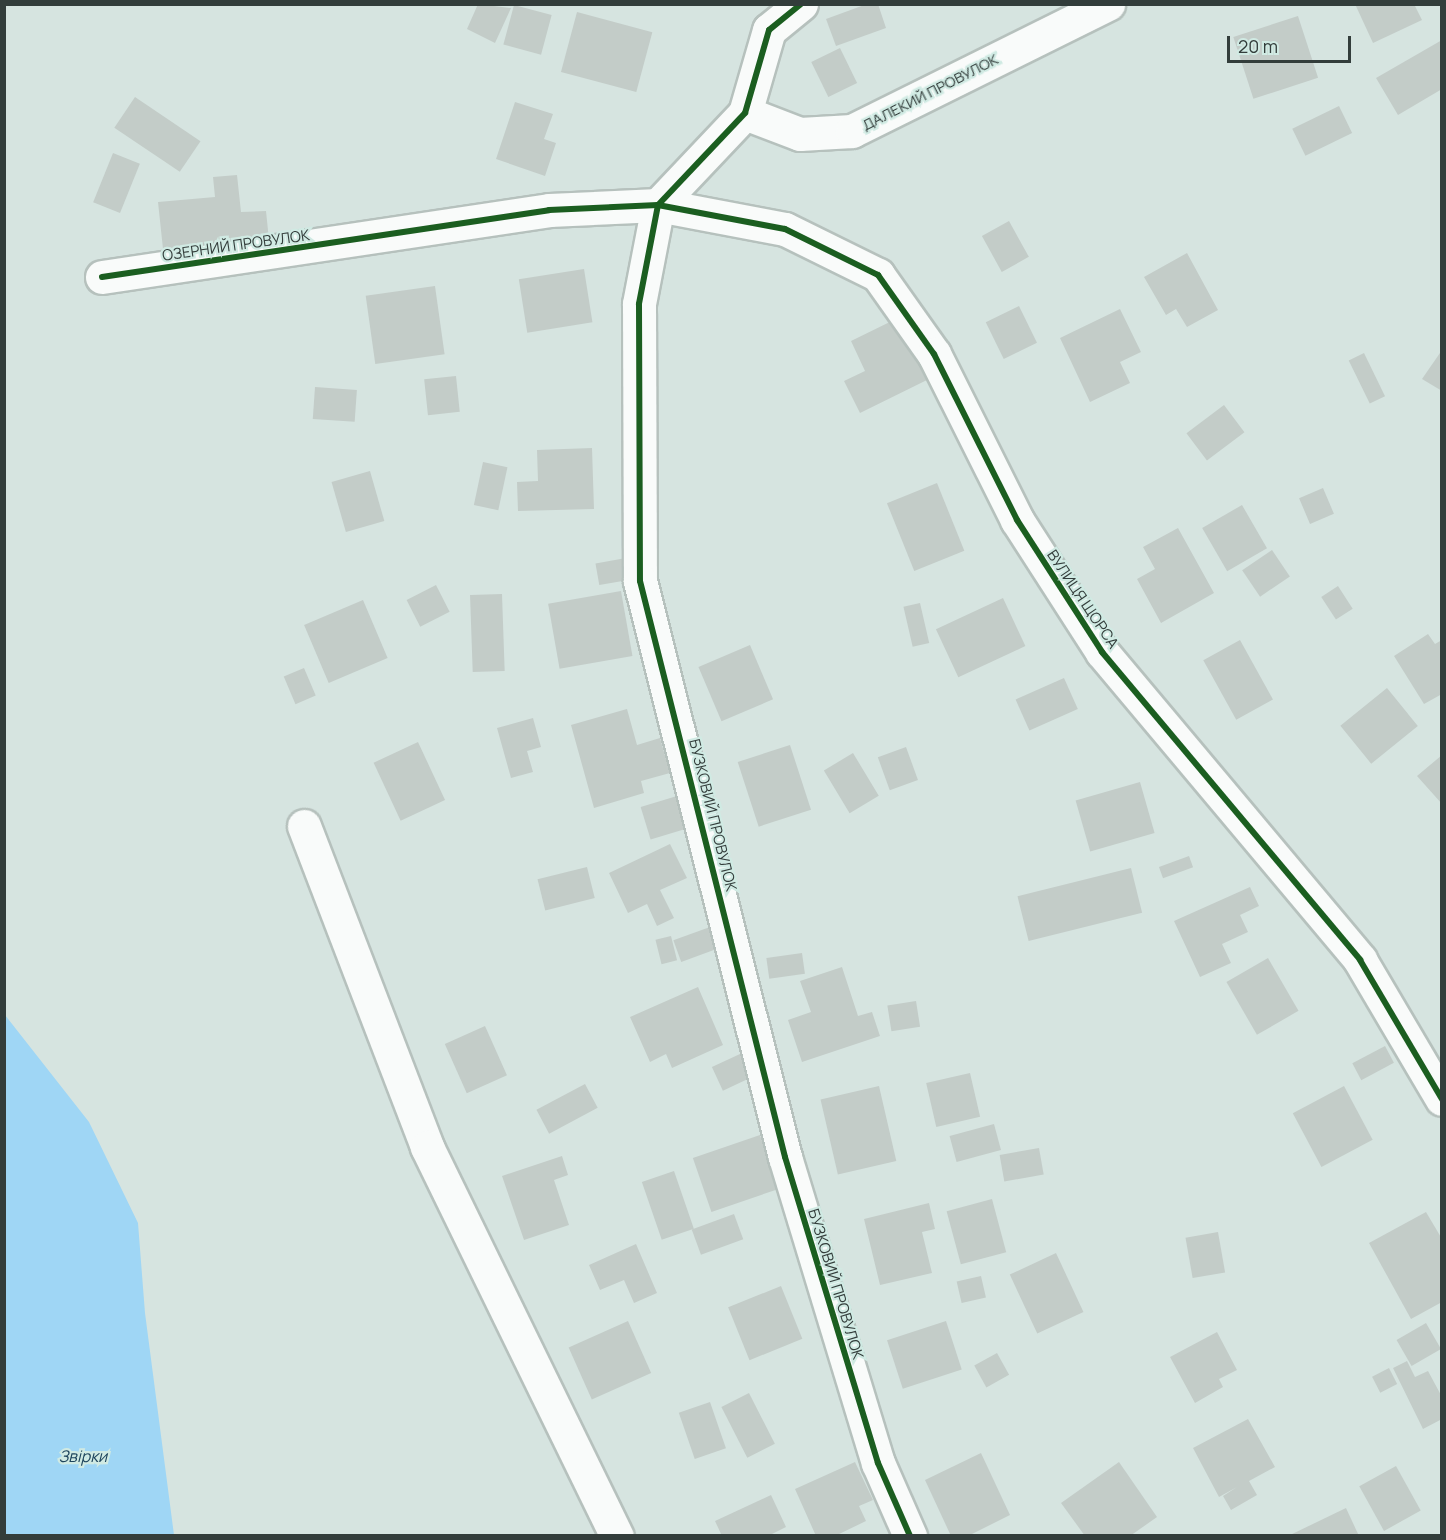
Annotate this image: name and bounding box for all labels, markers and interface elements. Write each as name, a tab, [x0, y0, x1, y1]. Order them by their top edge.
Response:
scale bar	[1230, 24, 1354, 62]
text: 20 m	[1238, 34, 1278, 58]
street label: ДАЛЕКИЙ ПРОВУЛОК	[859, 50, 1001, 134]
street label: ОЗЕРНИЙ ПРОВУЛОК	[161, 226, 311, 264]
street label: ВУЛИЦЯ ЩОРСА	[1043, 546, 1123, 652]
street label: БУЗКОВИЙ ПРОВУЛОК	[685, 737, 741, 893]
street label: БУЗКОВИЙ ПРОВУЛОК	[805, 1207, 867, 1361]
water label: Звірки	[59, 1446, 107, 1466]

